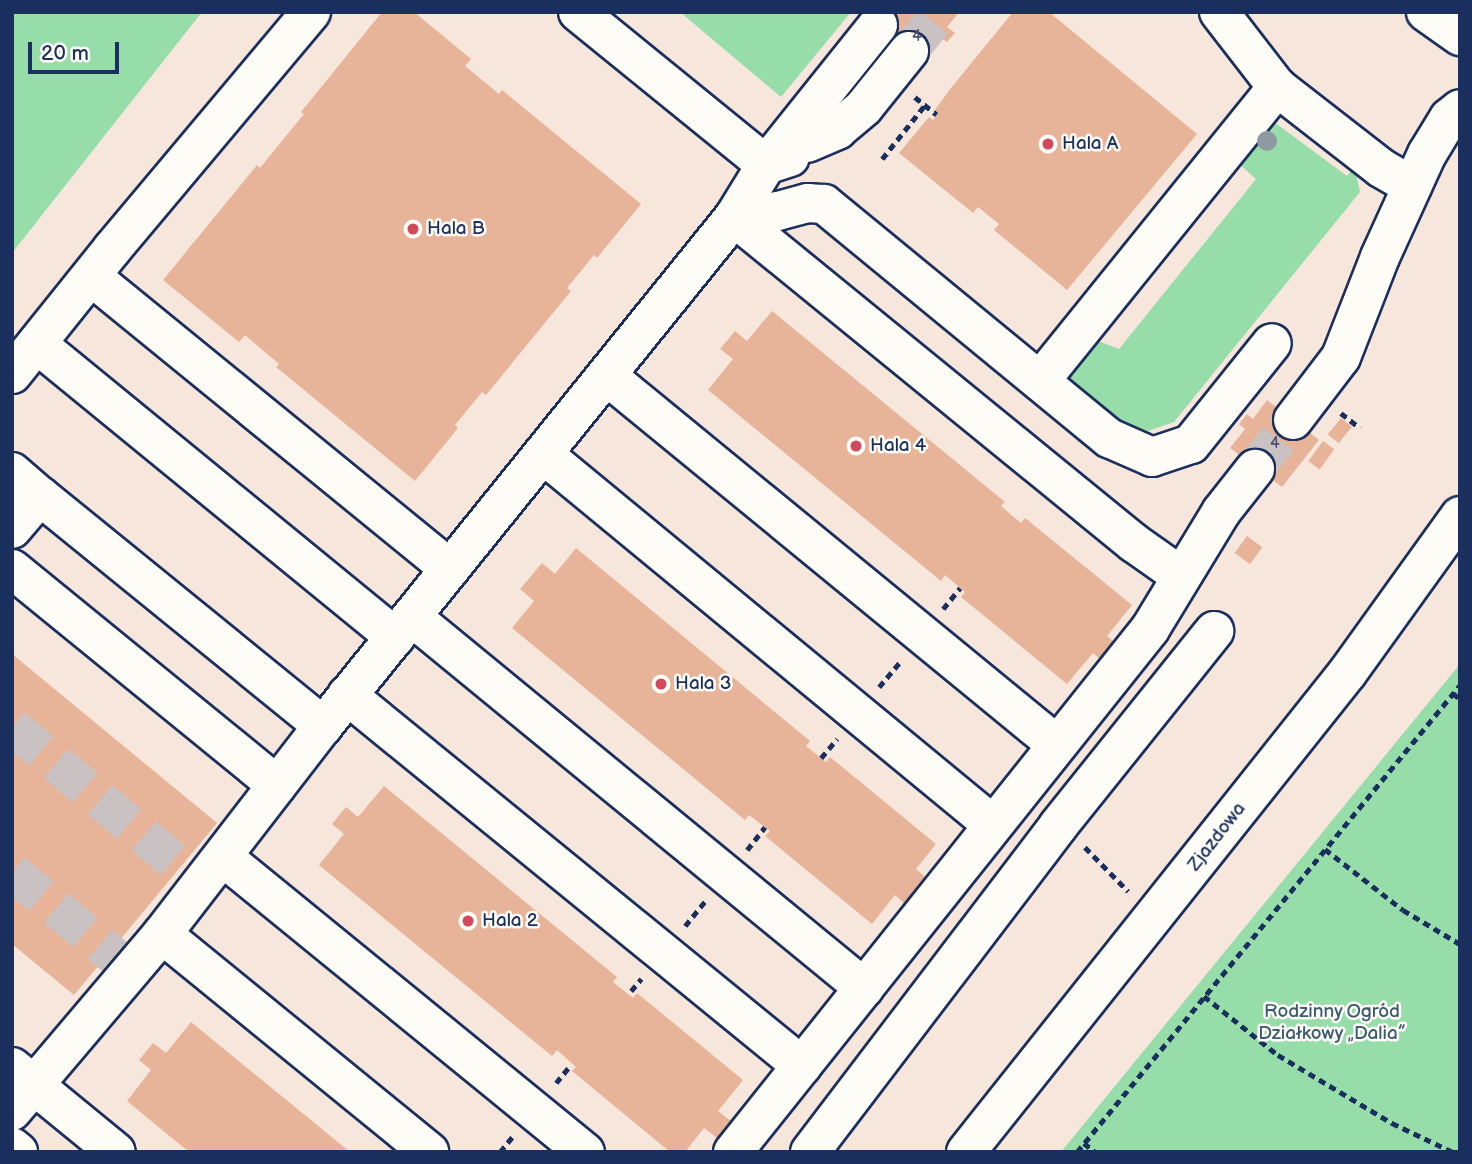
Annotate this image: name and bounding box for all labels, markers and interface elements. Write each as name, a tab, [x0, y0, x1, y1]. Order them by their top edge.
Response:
house number: 4	[912, 27, 922, 47]
scale bar	[32, 28, 122, 72]
text: 20 m	[41, 41, 89, 66]
place label: Hala A	[1062, 133, 1118, 155]
marker: Hala A	[1040, 136, 1056, 152]
place label: Hala B	[427, 218, 485, 240]
marker: Hala B	[405, 221, 421, 237]
house number: 4	[1270, 434, 1280, 454]
place label: Hala 4	[870, 435, 926, 457]
marker: Hala 4	[848, 438, 864, 454]
place label: Hala 3	[675, 673, 731, 695]
marker: Hala 3	[653, 676, 669, 692]
street label: Zjazdowa	[1183, 798, 1251, 876]
place label: Hala 2	[482, 910, 538, 932]
marker: Hala 2	[460, 913, 476, 929]
park label: Rodzinny Ogród Działkowy „Dalia”	[1258, 1001, 1406, 1045]

